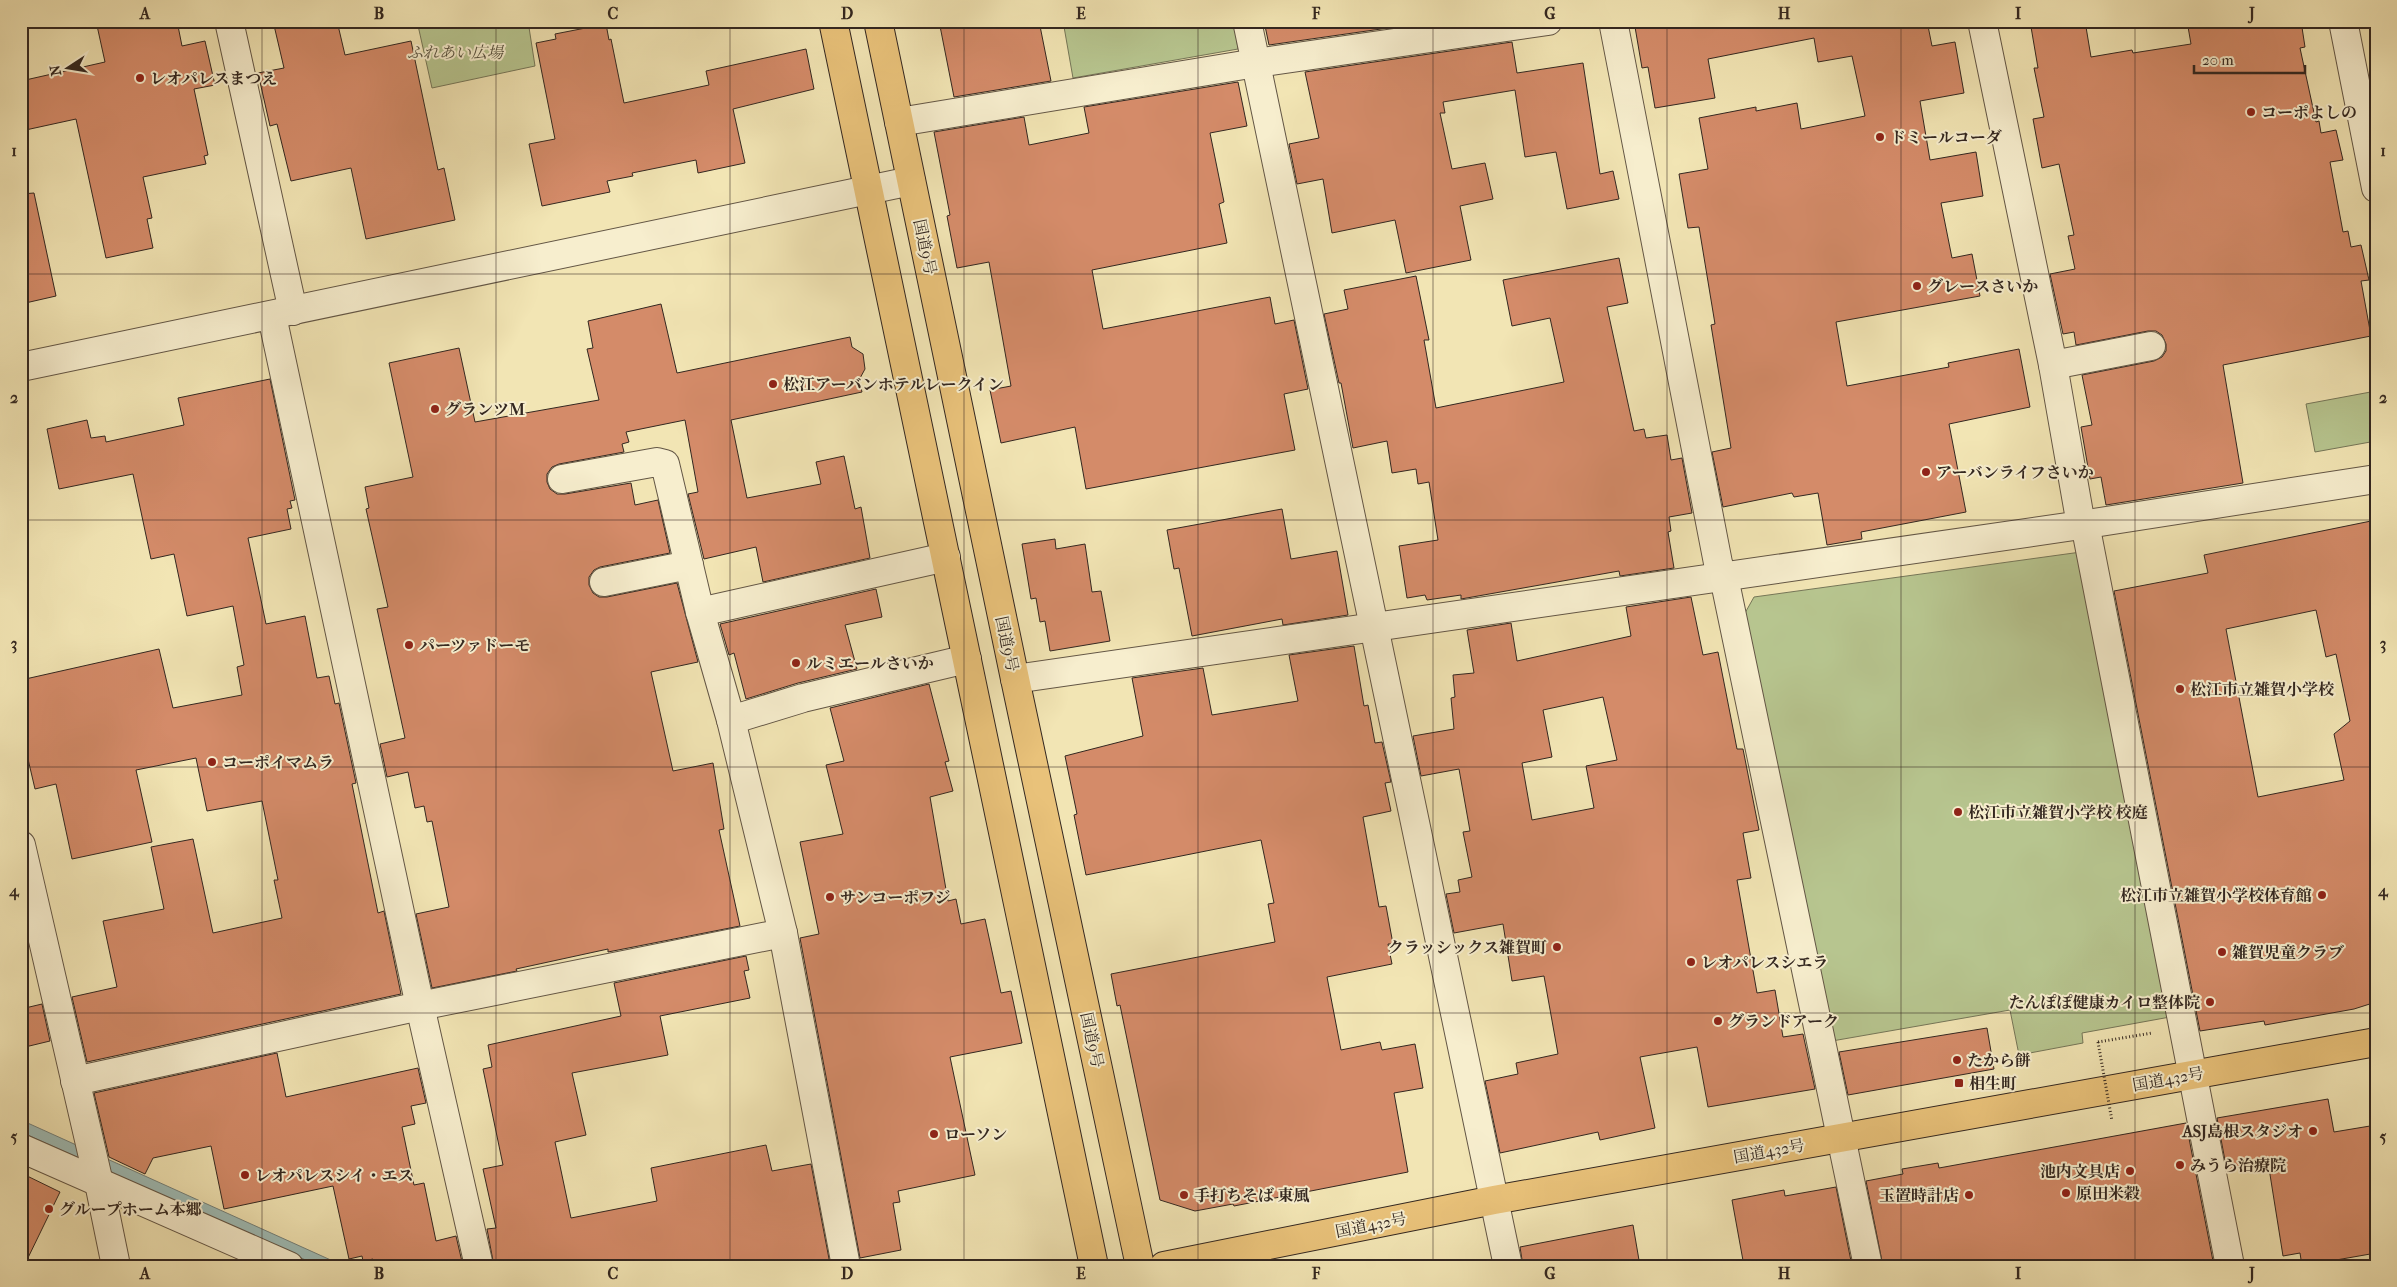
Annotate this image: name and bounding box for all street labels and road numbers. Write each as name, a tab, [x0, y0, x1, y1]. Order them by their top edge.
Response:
street label: 国道9号	[910, 217, 940, 277]
street label: 国道9号	[992, 614, 1022, 674]
street label: 国道9号	[1077, 1010, 1107, 1070]
street label: 国道432号	[2131, 1063, 2205, 1095]
street label: 国道432号	[1732, 1135, 1806, 1167]
street label: 国道432号	[1334, 1209, 1408, 1241]

